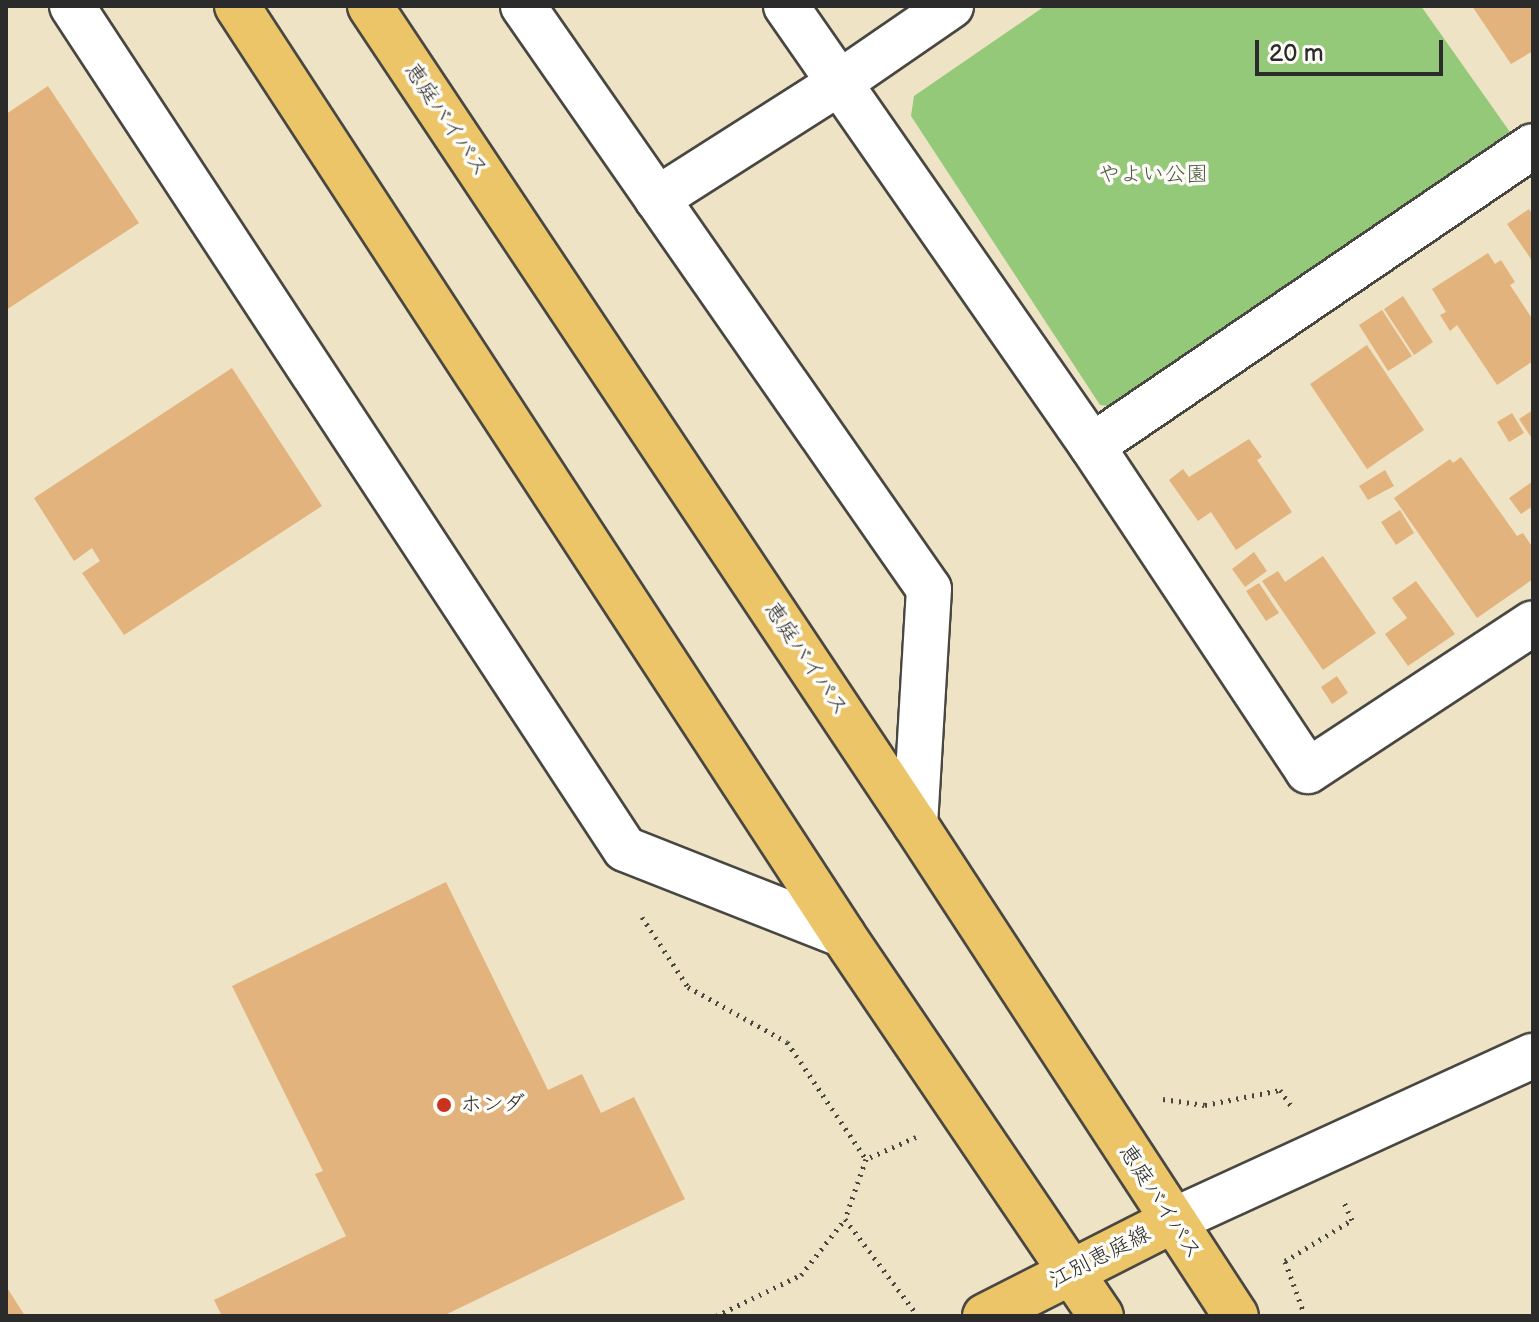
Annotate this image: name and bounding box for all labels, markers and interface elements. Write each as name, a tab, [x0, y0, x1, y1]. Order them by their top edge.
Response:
scale bar	[1259, 24, 1447, 74]
text: 20 m	[1269, 39, 1324, 68]
street label: 恵庭バイパス	[398, 58, 494, 182]
park label: やよい公園	[1098, 162, 1208, 188]
street label: 恵庭バイパス	[758, 597, 854, 721]
place label: ホンダ	[460, 1092, 526, 1118]
marker: ホンダ	[435, 1096, 453, 1114]
street label: 恵庭バイパス	[1113, 1139, 1207, 1265]
street label: 江別恵庭線	[1045, 1220, 1155, 1294]

